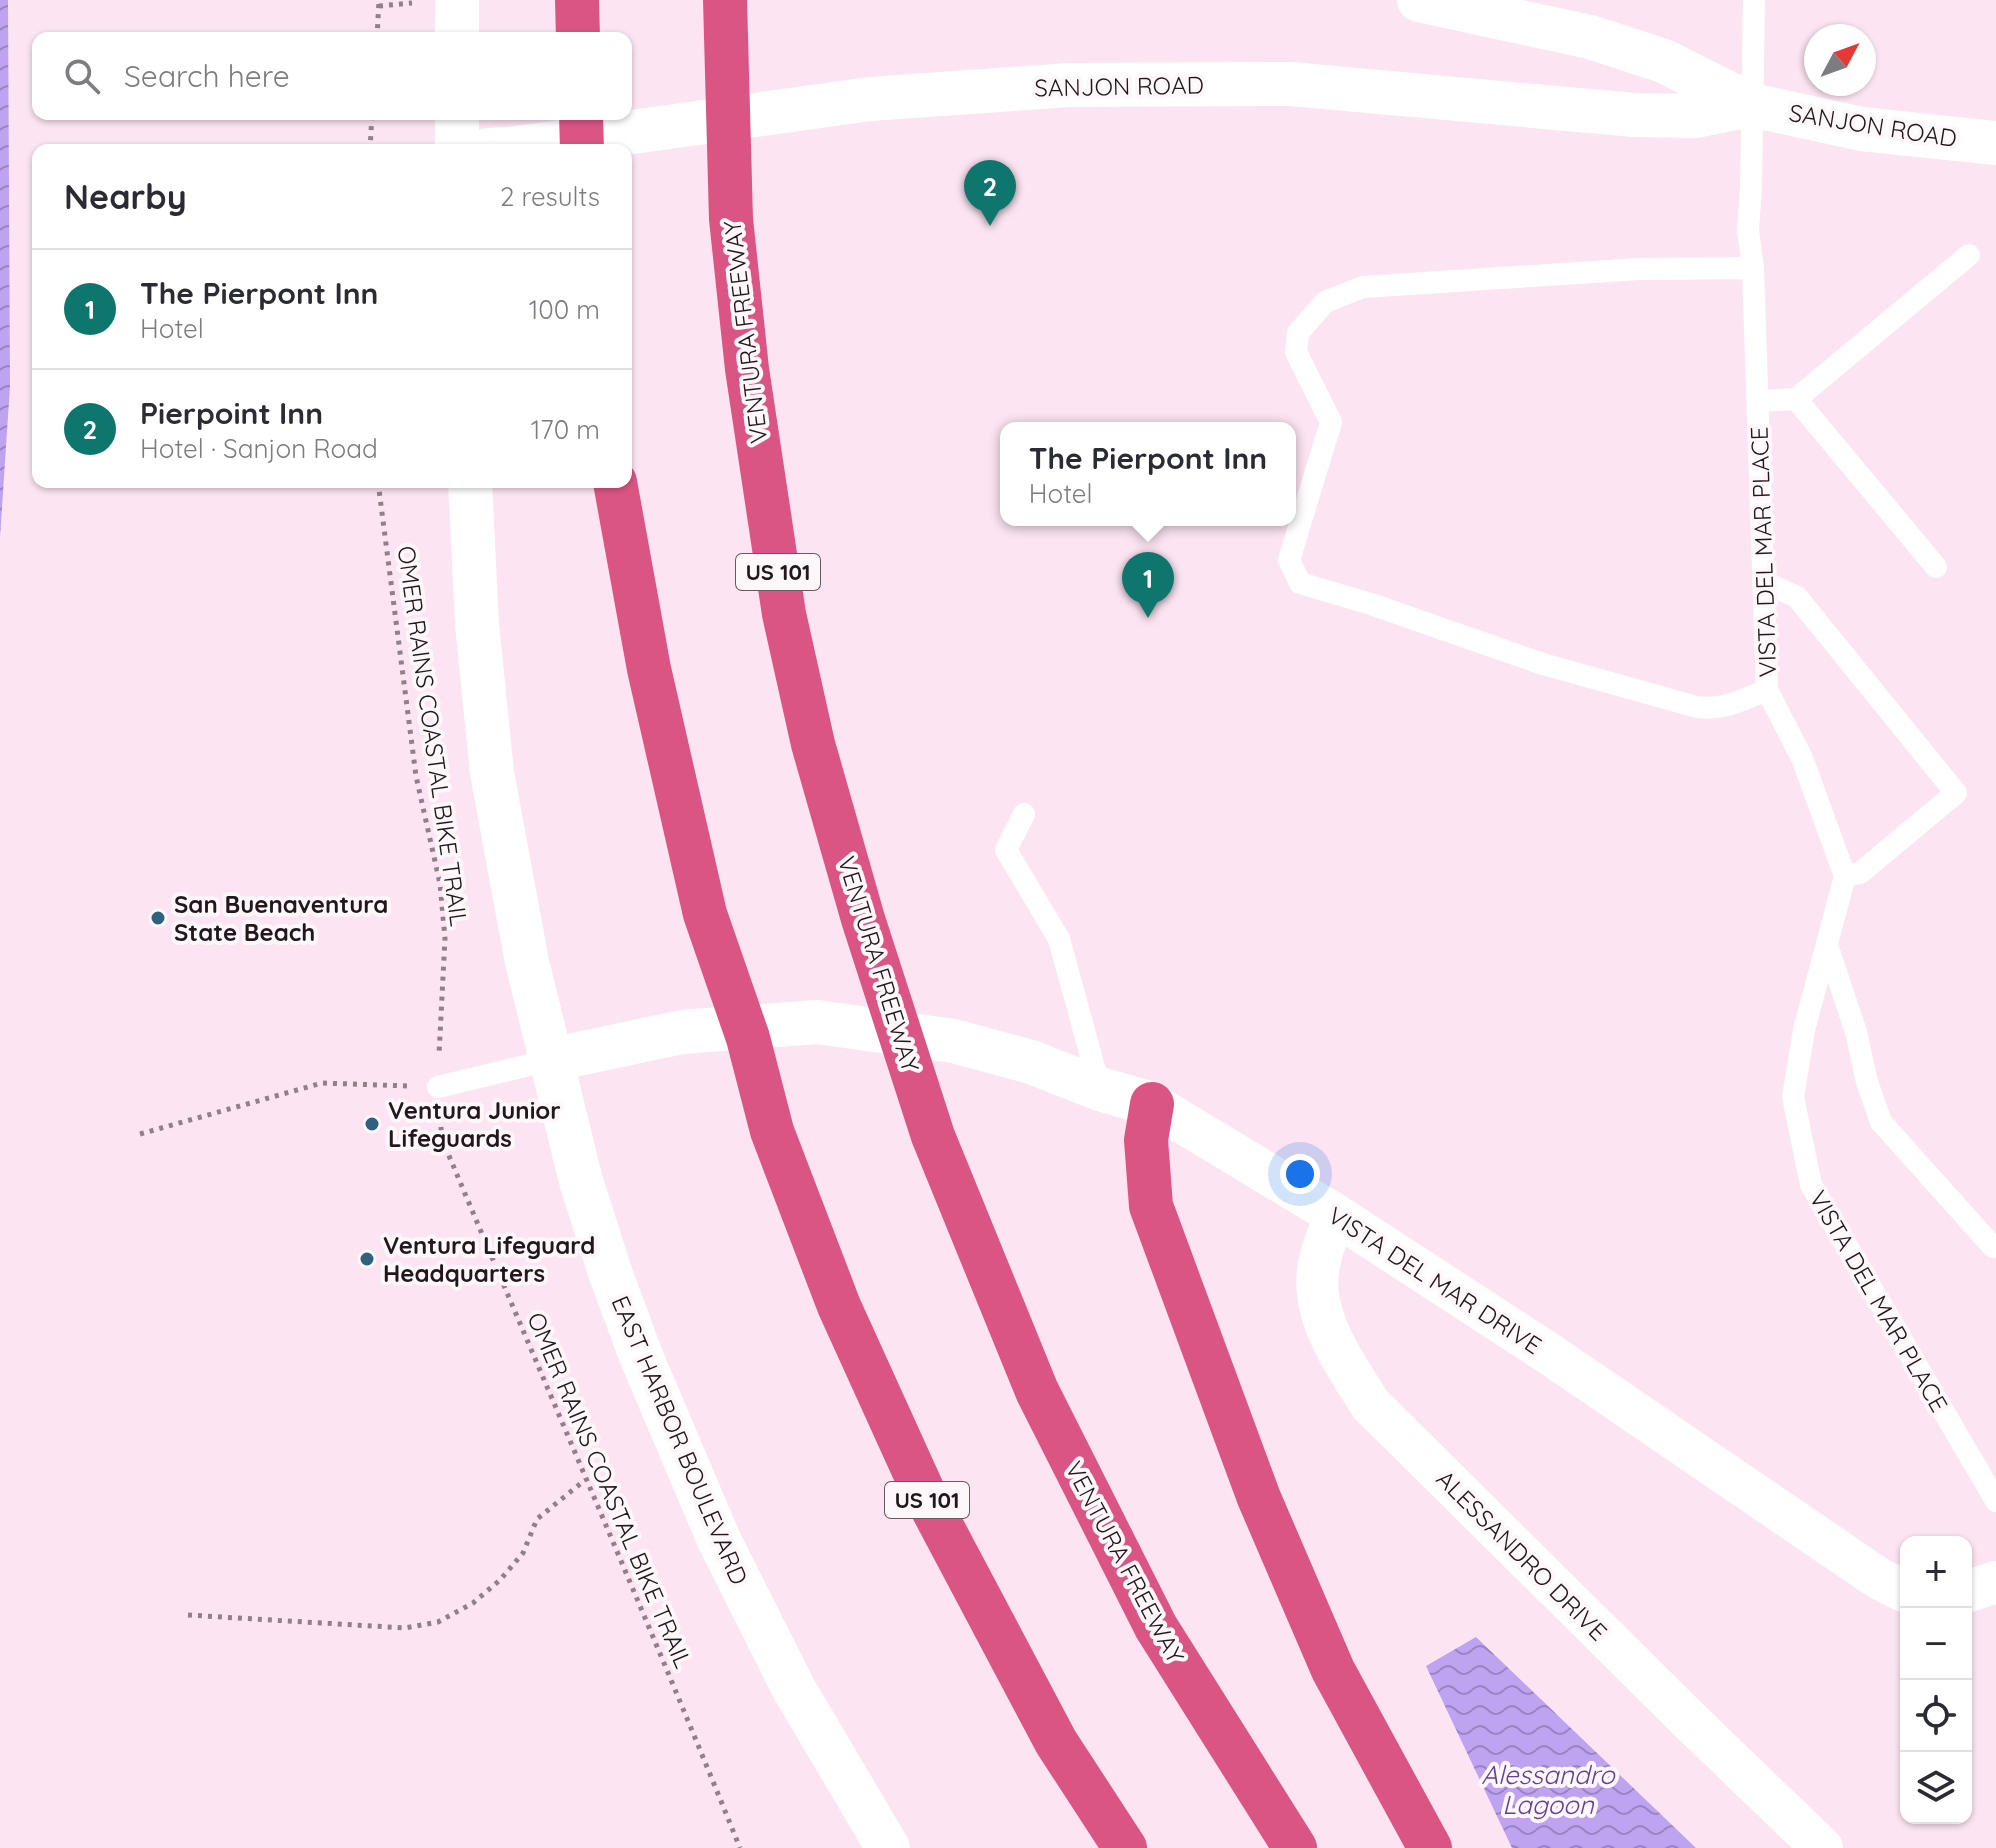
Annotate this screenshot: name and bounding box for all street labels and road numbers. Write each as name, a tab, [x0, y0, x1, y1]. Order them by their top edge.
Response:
street label: SANJON ROAD	[1034, 70, 1204, 102]
street label: SANJON ROAD	[1787, 97, 1959, 153]
street label: VENTURA FREEWAY	[716, 219, 774, 445]
street label: VISTA DEL MAR PLACE	[1744, 426, 1782, 678]
street label: OMER RAINS COASTAL BIKE TRAIL	[391, 544, 475, 928]
road number: US 101	[736, 554, 820, 590]
street label: VENTURA FREEWAY	[832, 852, 926, 1076]
street label: VISTA DEL MAR PLACE	[1803, 1185, 1955, 1417]
street label: VISTA DEL MAR DRIVE	[1323, 1200, 1547, 1360]
street label: EAST HARBOR BOULEVARD	[605, 1291, 755, 1589]
street label: OMER RAINS COASTAL BIKE TRAIL	[521, 1308, 699, 1673]
street label: VENTURA FREEWAY	[1059, 1456, 1191, 1668]
street label: ALESSANDRO DRIVE	[1430, 1463, 1614, 1647]
road number: US 101	[885, 1482, 969, 1518]

